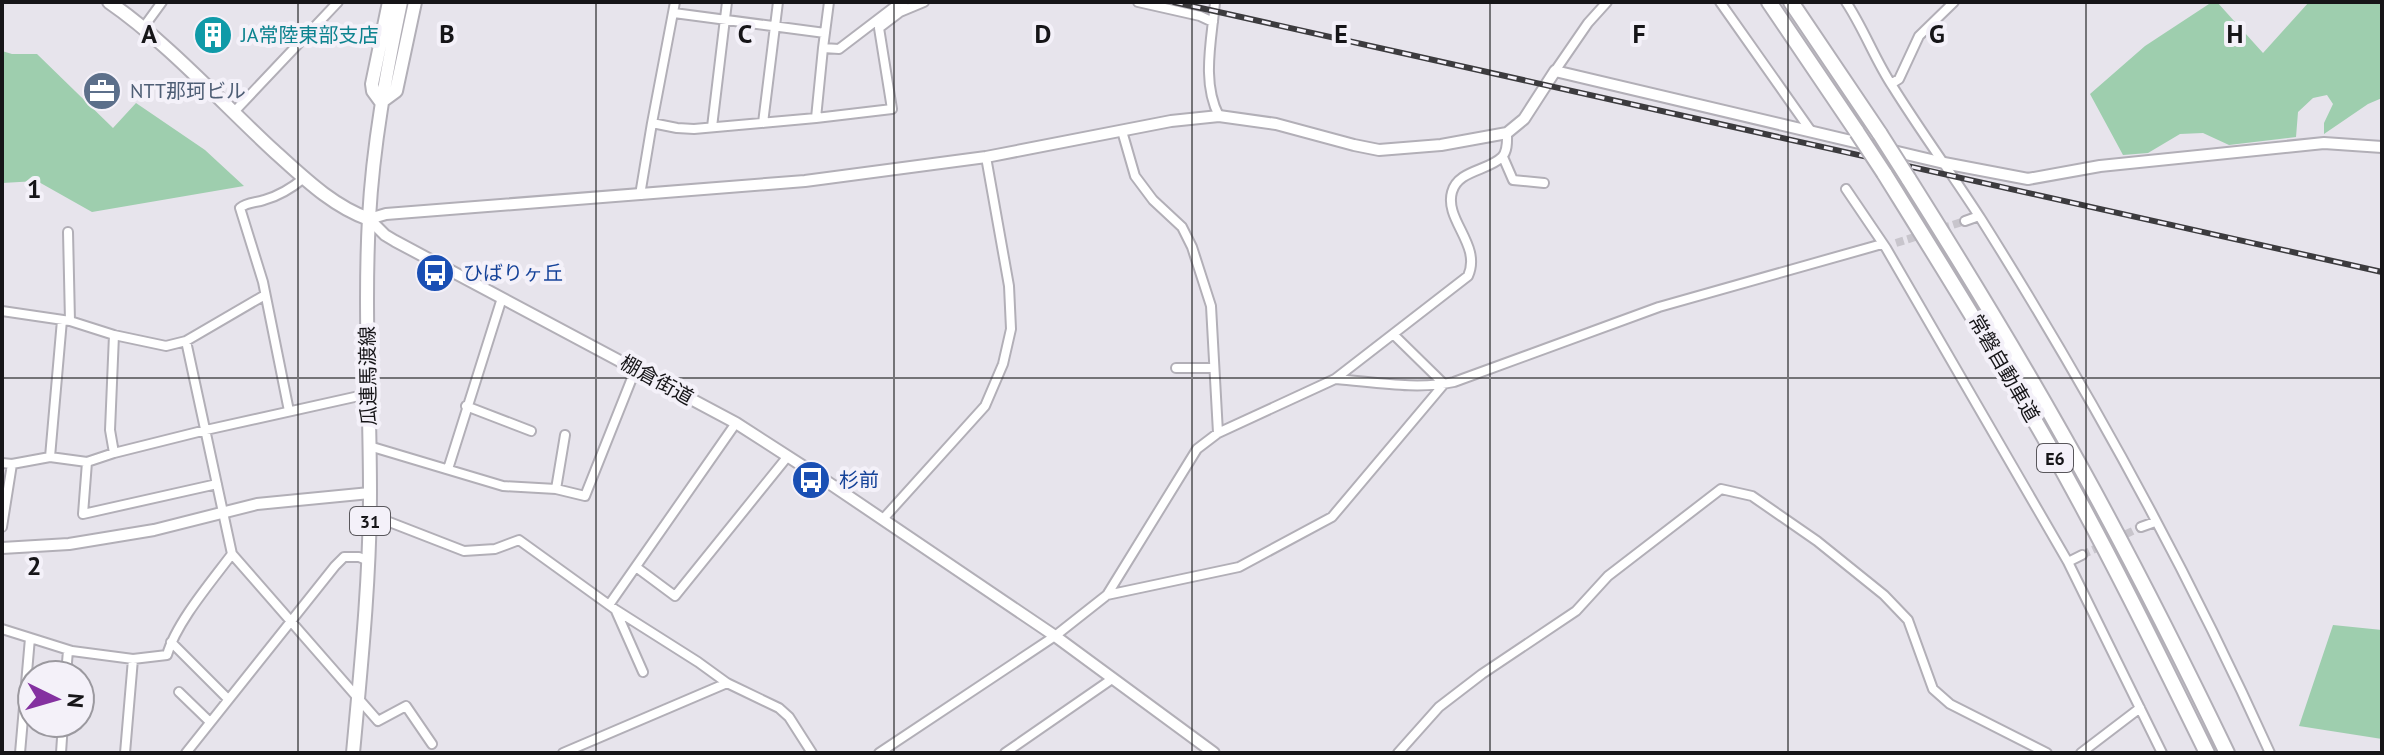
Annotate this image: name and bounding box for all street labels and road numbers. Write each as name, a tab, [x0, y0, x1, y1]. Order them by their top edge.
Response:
street label: 常磐自動車道	[1963, 310, 2045, 426]
street label: 瓜連馬渡線	[354, 326, 382, 426]
street label: 棚倉街道	[616, 349, 698, 411]
road number: E6	[2037, 444, 2073, 472]
road number: 31	[350, 507, 390, 535]

